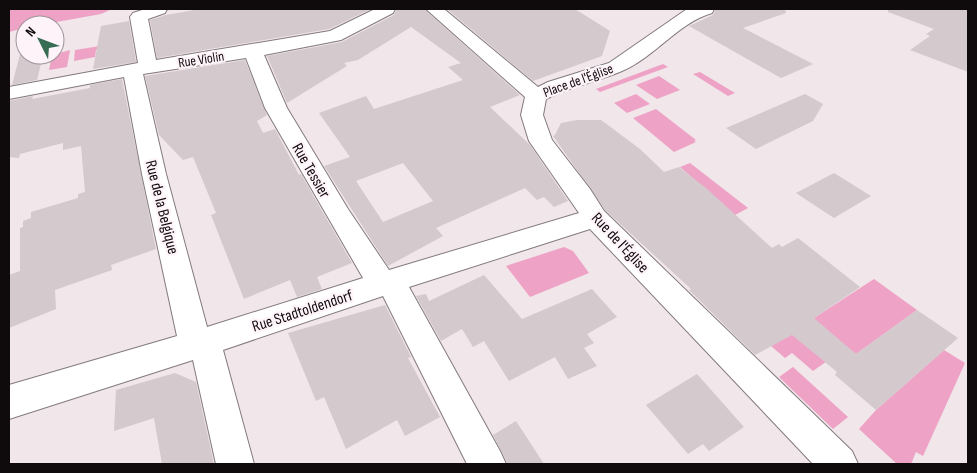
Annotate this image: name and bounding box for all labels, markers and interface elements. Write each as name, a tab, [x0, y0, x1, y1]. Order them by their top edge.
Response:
north arrow	[15, 15, 65, 65]
text: N	[22, 23, 40, 40]
street label: Rue Violin	[177, 47, 225, 72]
street label: Place de l'Église	[541, 60, 616, 101]
street label: Rue Tessier	[287, 140, 334, 202]
street label: Rue de la Belgique	[141, 158, 182, 256]
street label: Rue de l'Église	[587, 209, 653, 277]
street label: Rue Stadtoldendorf	[250, 286, 355, 337]

